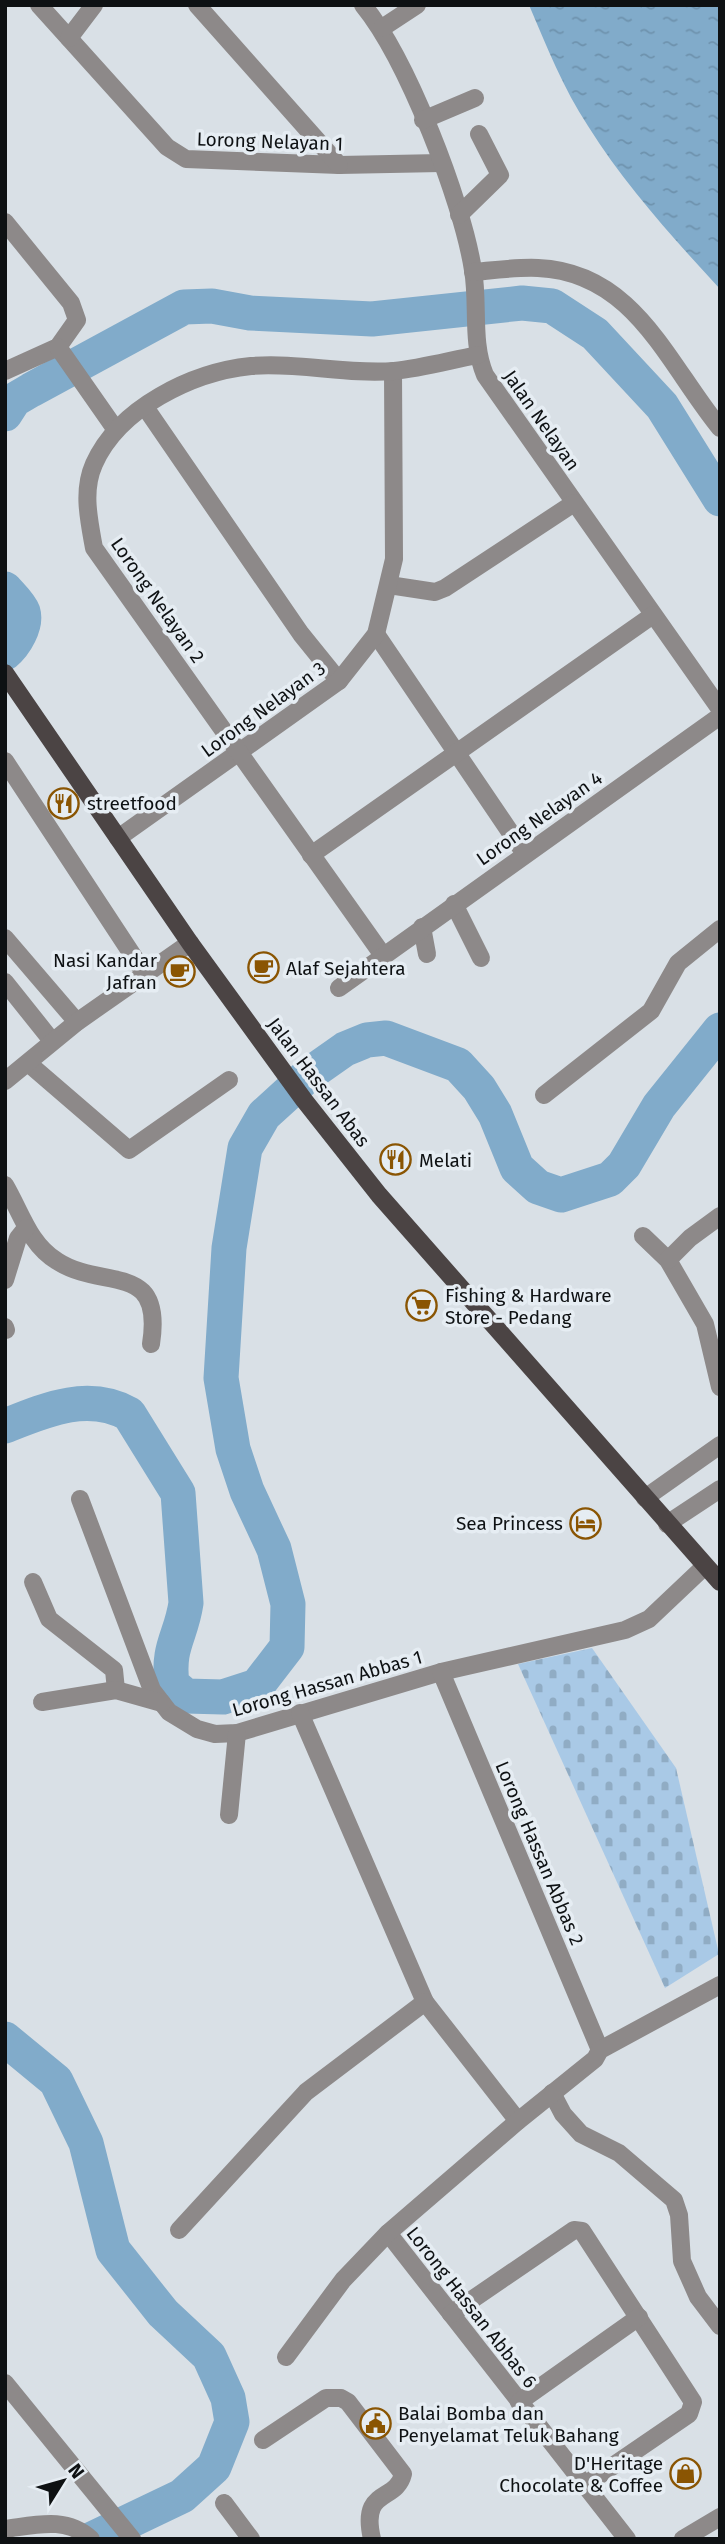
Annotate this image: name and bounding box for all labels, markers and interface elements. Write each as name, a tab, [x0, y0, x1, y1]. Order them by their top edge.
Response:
street label: Lorong Nelayan 1	[196, 127, 344, 156]
street label: Jalan Nelayan	[499, 366, 585, 475]
street label: Lorong Nelayan 2	[106, 533, 209, 667]
street label: Lorong Nelayan 3	[197, 657, 330, 762]
street label: Lorong Nelayan 4	[472, 766, 607, 870]
restaurant icon: streetfood	[47, 786, 81, 820]
place label: streetfood	[87, 792, 177, 815]
place label: Nasi Kandar Jafran	[53, 949, 158, 994]
cafe icon: Alaf Sejahtera	[246, 951, 280, 985]
cafe icon: Nasi Kandar Jafran	[163, 954, 197, 988]
place label: Alaf Sejahtera	[286, 957, 406, 980]
street label: Jalan Hassan Abas	[263, 1013, 375, 1152]
restaurant icon: Melati	[379, 1143, 413, 1177]
place label: Melati	[419, 1149, 472, 1172]
place label: Fishing & Hardware Store - Pedang	[445, 1284, 612, 1329]
supermarket icon: Fishing & Hardware Store - Pedang	[405, 1289, 439, 1323]
hotel icon: Sea Princess	[569, 1506, 603, 1540]
place label: Sea Princess	[456, 1512, 563, 1535]
street label: Lorong Hassan Abbas 1	[230, 1645, 425, 1722]
street label: Lorong Hassan Abbas 2	[490, 1758, 589, 1949]
street label: Lorong Hassan Abbas 6	[401, 2222, 542, 2393]
place label: Balai Bomba dan Penyelamat Teluk Bahang	[398, 2402, 619, 2447]
public building icon: Balai Bomba dan Penyelamat Teluk Bahang	[358, 2407, 392, 2441]
north arrow	[28, 2446, 98, 2516]
place label: D'Heritage Chocolate & Coffee	[499, 2452, 663, 2497]
shop icon: D'Heritage Chocolate & Coffee	[669, 2457, 703, 2491]
text: N	[63, 2459, 89, 2483]

